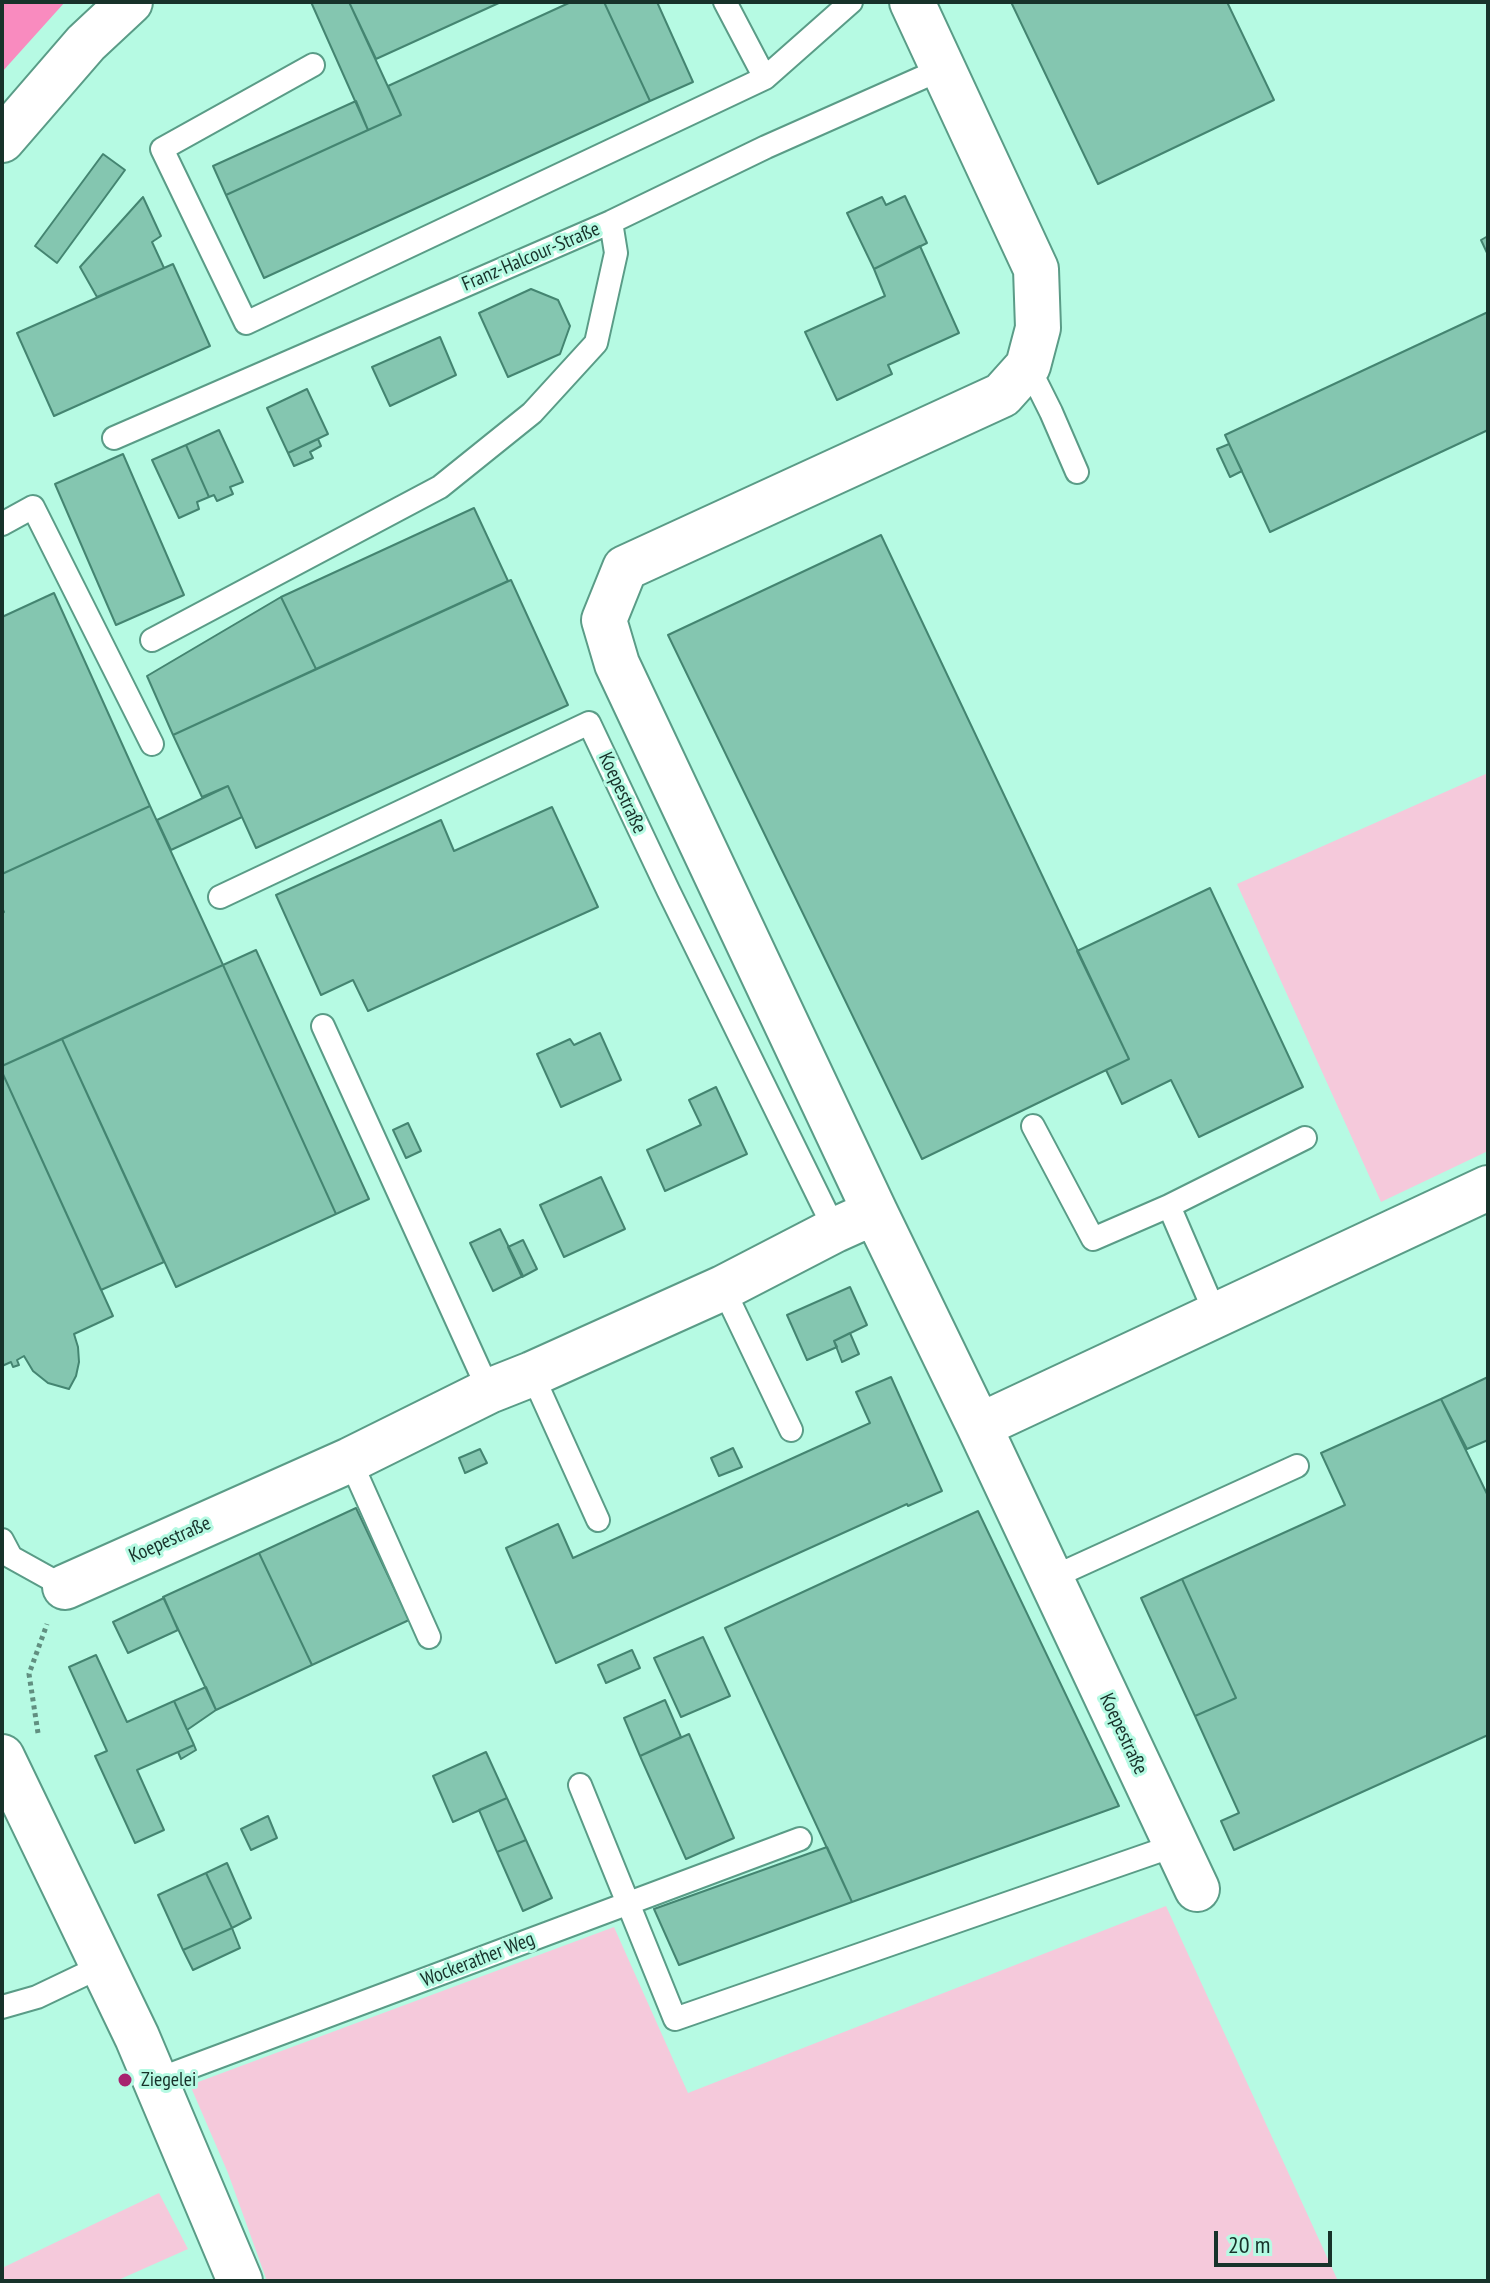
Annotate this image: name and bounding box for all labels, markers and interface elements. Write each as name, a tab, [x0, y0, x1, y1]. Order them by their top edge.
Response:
street label: Franz-Halcour-Straße	[459, 217, 603, 297]
street label: Koepestraße	[593, 749, 651, 837]
street label: Koepestraße	[126, 1511, 214, 1569]
street label: Koepestraße	[1094, 1690, 1152, 1778]
street label: Wockerather Weg	[418, 1927, 538, 1993]
place label: Ziegelei	[141, 2068, 196, 2092]
marker: Ziegelei	[116, 2071, 134, 2089]
scale bar	[1218, 2215, 1336, 2265]
text: 20 m	[1228, 2229, 1270, 2260]

